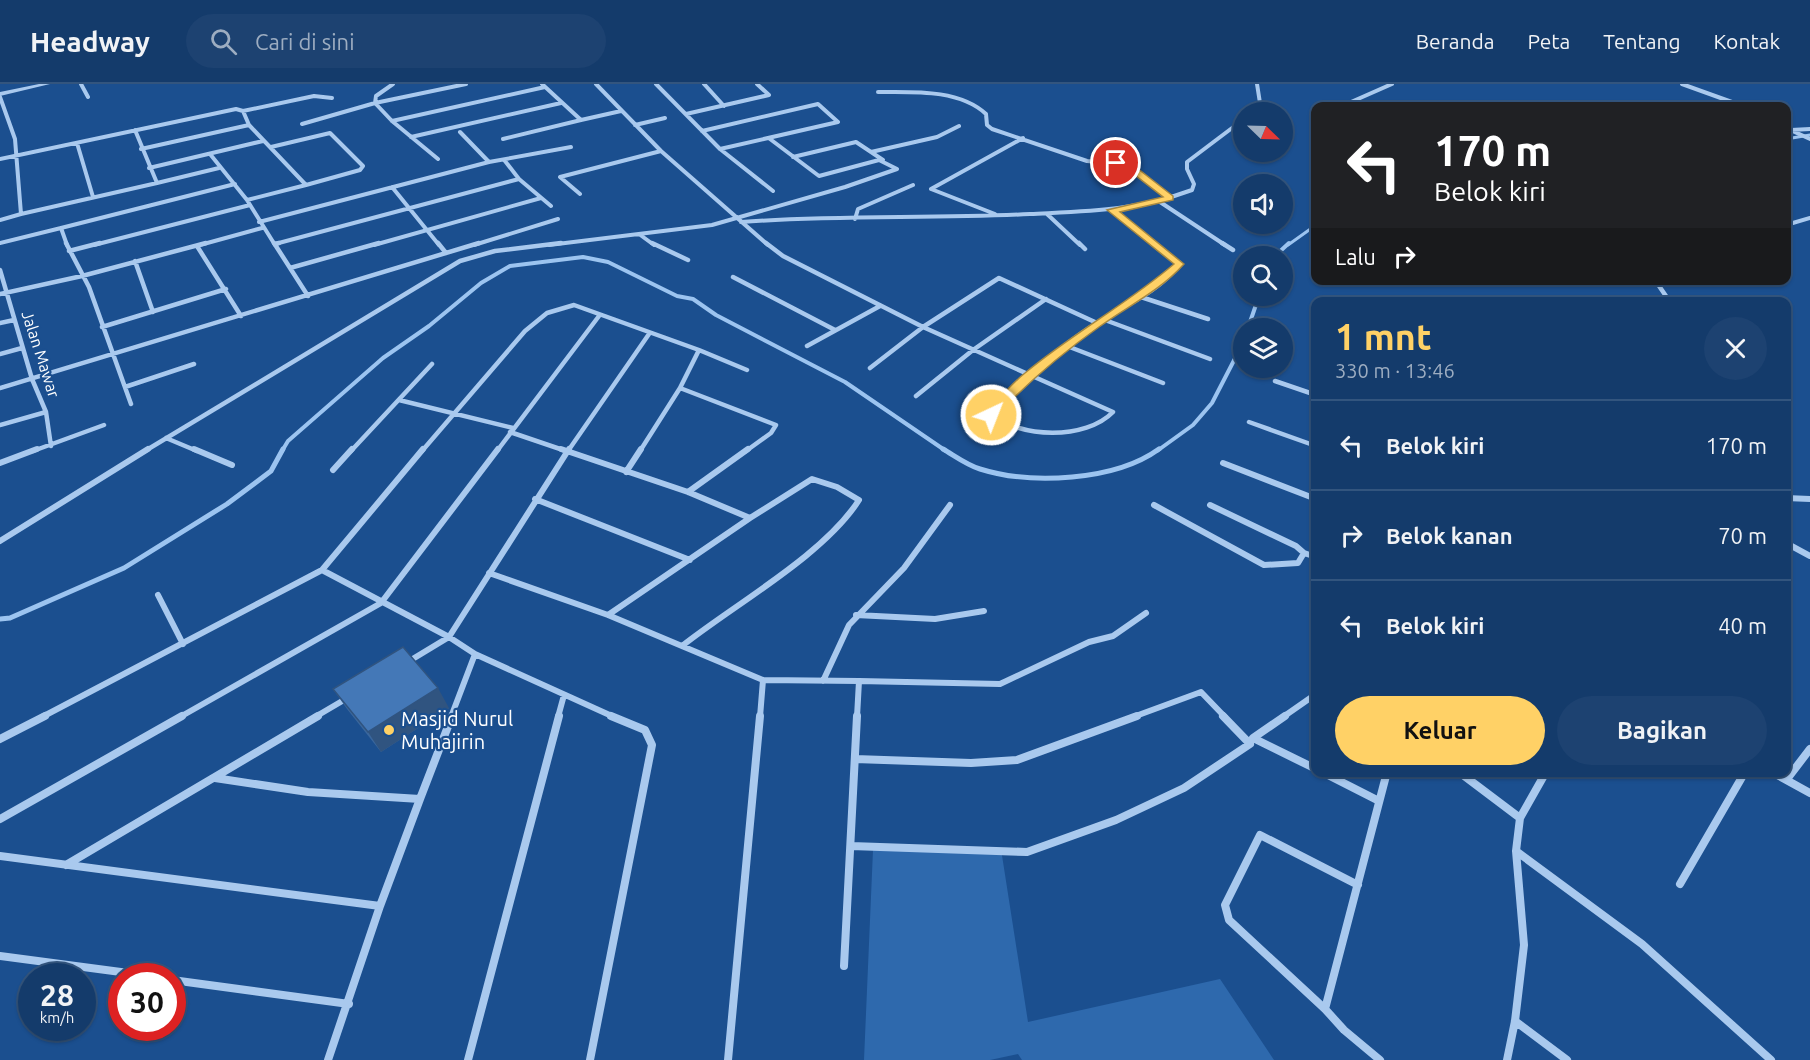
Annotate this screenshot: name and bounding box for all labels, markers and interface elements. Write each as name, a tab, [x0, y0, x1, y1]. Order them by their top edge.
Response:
search box	[186, 14, 606, 68]
icon: search	[207, 25, 240, 58]
text: Headway	[30, 26, 150, 57]
text: Cari di sini	[255, 29, 355, 54]
text: Beranda	[1416, 29, 1495, 53]
text: Peta	[1528, 29, 1570, 53]
text: Tentang	[1603, 29, 1681, 53]
text: Kontak	[1714, 29, 1780, 53]
north arrow	[1233, 102, 1293, 162]
map controls	[1233, 102, 1293, 378]
icon: left	[1335, 126, 1413, 204]
text: 170 m	[1434, 127, 1551, 174]
pin	[1090, 137, 1141, 188]
icon: arrive	[1099, 146, 1132, 179]
button: sound	[1233, 174, 1293, 234]
text: Belok kiri	[1434, 176, 1546, 206]
icon: right	[1388, 240, 1421, 273]
text: Lalu	[1335, 244, 1376, 269]
button: search	[1233, 246, 1293, 306]
street label: Jalan Mawar	[19, 308, 63, 400]
text: 1 mnt	[1335, 316, 1431, 357]
button: close	[1704, 317, 1767, 380]
button: layers	[1233, 318, 1293, 378]
text: 330 m · 13:46	[1335, 359, 1455, 382]
position arrow	[959, 383, 1023, 447]
icon: left	[1335, 429, 1368, 462]
text: Belok kiri	[1386, 433, 1484, 458]
text: 170 m	[1706, 433, 1767, 458]
icon: right	[1335, 519, 1368, 552]
text: Belok kanan	[1386, 523, 1513, 548]
text: 70 m	[1718, 523, 1767, 548]
icon: left	[1335, 609, 1368, 642]
text: Belok kiri	[1386, 613, 1484, 638]
text: 40 m	[1718, 613, 1767, 638]
button: Keluar	[1335, 696, 1545, 765]
button: Bagikan	[1557, 696, 1767, 765]
place label: Masjid Nurul Muhajirin	[401, 707, 513, 753]
marker: Masjid Nurul Muhajirin	[382, 723, 396, 737]
speed limit sign: 30	[108, 963, 186, 1041]
text: 28	[40, 978, 74, 1012]
text: km/h	[40, 1009, 74, 1026]

